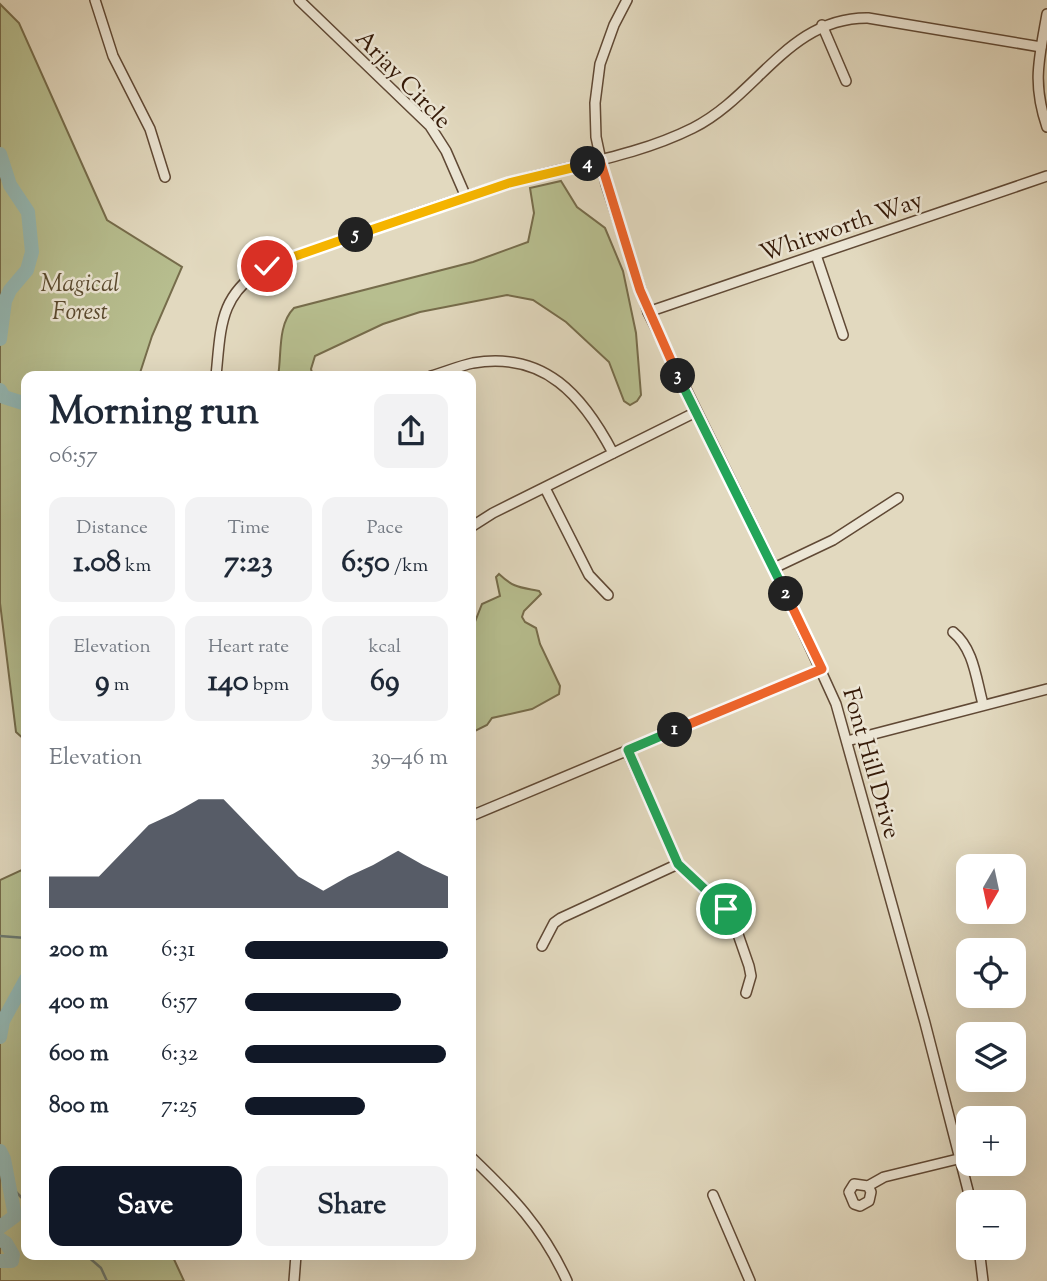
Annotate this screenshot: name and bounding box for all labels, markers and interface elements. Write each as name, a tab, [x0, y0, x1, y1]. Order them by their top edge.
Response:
street label: Arjay Circle	[347, 23, 458, 137]
pin: 4	[570, 146, 606, 182]
text: 4	[583, 150, 592, 177]
street label: Whitworth Way	[756, 184, 928, 272]
pin: 5	[338, 218, 374, 252]
text: 5	[352, 221, 359, 248]
pin	[237, 236, 297, 296]
icon: check	[248, 247, 286, 285]
park label: Magical Forest	[40, 268, 120, 330]
pin: 3	[660, 358, 696, 394]
text: 3	[674, 362, 681, 389]
text: Morning run	[49, 387, 259, 441]
button: share	[374, 394, 448, 468]
text: 06:57	[49, 440, 98, 473]
text: Distance	[76, 515, 148, 542]
text: Time	[227, 515, 270, 542]
text: Pace	[367, 515, 403, 542]
text: 1.08	[73, 542, 121, 585]
text: 7:23	[224, 542, 273, 585]
text: 6:50	[341, 542, 390, 585]
text: km	[121, 553, 151, 580]
text: /km	[390, 553, 428, 580]
pin: 2	[768, 576, 804, 612]
text: 2	[781, 580, 790, 607]
text: Elevation	[74, 634, 151, 661]
text: Heart rate	[208, 634, 289, 661]
text: kcal	[369, 634, 401, 661]
text: 9	[95, 661, 110, 704]
text: 140	[208, 661, 249, 704]
text: 69	[370, 661, 400, 704]
text: m	[110, 672, 129, 699]
text: bpm	[249, 672, 289, 699]
street label: Font Hill Drive	[832, 684, 908, 843]
pin: 1	[658, 712, 692, 748]
text: 1	[671, 716, 678, 743]
text: Elevation	[49, 742, 142, 775]
text: 39–46 m	[371, 742, 448, 775]
north arrow	[956, 854, 1026, 924]
map controls	[956, 854, 1026, 1260]
pin	[696, 879, 756, 939]
icon: arrive	[707, 890, 745, 928]
text: 200 m	[49, 934, 108, 967]
text: 6:31	[161, 934, 195, 967]
button: locate	[956, 938, 1026, 1008]
text: 400 m	[49, 986, 109, 1019]
text: 6:57	[161, 986, 198, 1019]
button: layers	[956, 1022, 1026, 1092]
text: 600 m	[49, 1038, 109, 1071]
text: 6:32	[161, 1038, 198, 1071]
text: 800 m	[49, 1090, 109, 1123]
text: 7:25	[161, 1090, 197, 1123]
button: +	[956, 1106, 1026, 1176]
button: Save	[49, 1166, 242, 1246]
button: Share	[256, 1166, 448, 1246]
button: −	[956, 1190, 1026, 1260]

